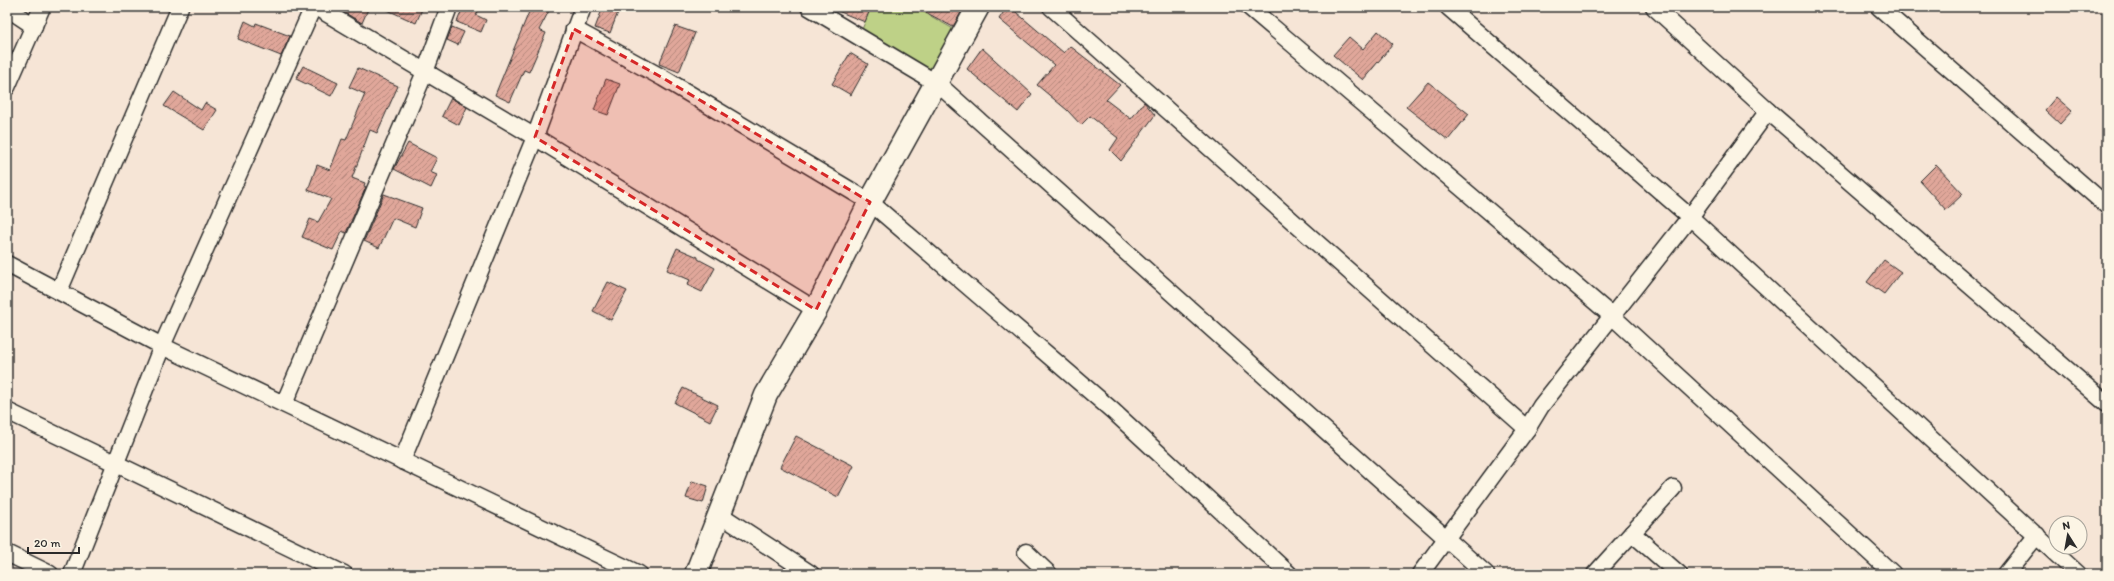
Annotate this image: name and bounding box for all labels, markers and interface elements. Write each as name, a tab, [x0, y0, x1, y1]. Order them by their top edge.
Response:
north arrow	[2048, 515, 2088, 555]
text: N	[2061, 519, 2071, 533]
scale bar	[28, 529, 79, 555]
text: 20 m	[34, 536, 61, 550]

